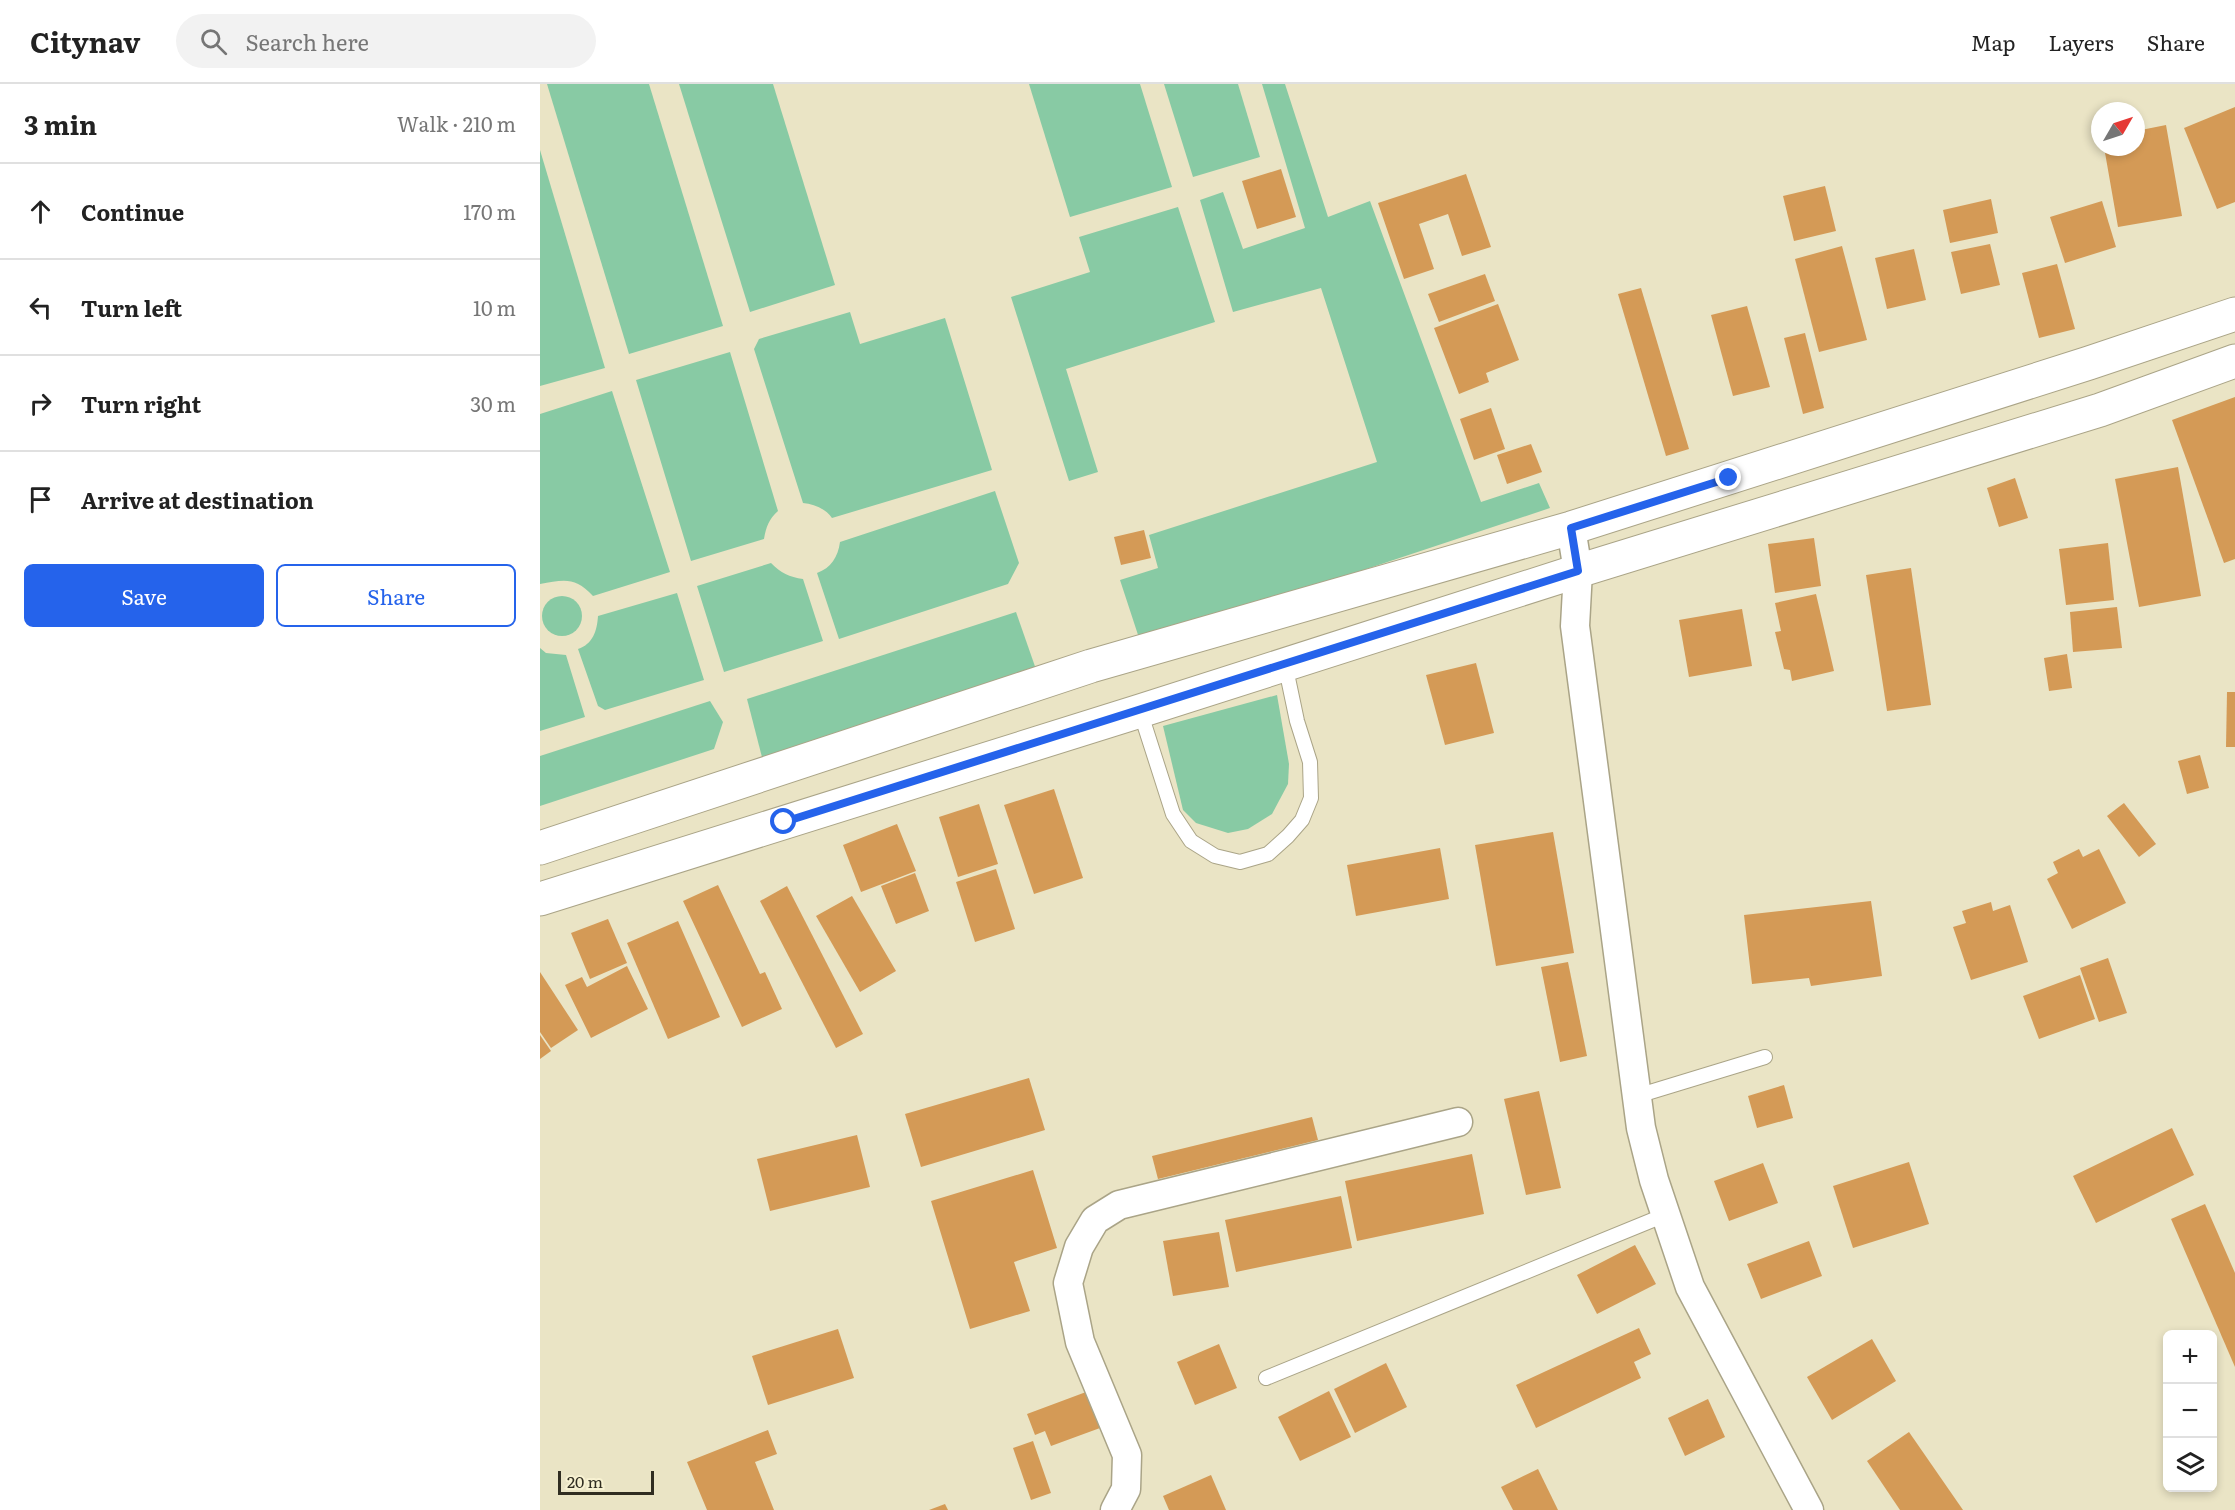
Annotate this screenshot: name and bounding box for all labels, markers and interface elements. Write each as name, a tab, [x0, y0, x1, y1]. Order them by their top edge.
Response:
search box	[176, 14, 596, 68]
text: Citynav	[30, 20, 140, 62]
icon: search	[197, 25, 230, 58]
text: Search here	[245, 25, 369, 58]
text: Map	[1971, 26, 2016, 57]
text: Layers	[2049, 26, 2114, 57]
text: Share	[2147, 26, 2205, 57]
north arrow	[2091, 102, 2145, 156]
text: 3 min	[24, 104, 97, 143]
text: Walk · 210 m	[397, 108, 516, 138]
icon: ahead	[24, 195, 57, 228]
text: Continue	[81, 195, 184, 228]
text: 170 m	[463, 196, 516, 226]
icon: left	[24, 291, 57, 324]
text: Turn left	[81, 291, 182, 324]
text: 10 m	[473, 292, 516, 322]
icon: right	[24, 387, 57, 420]
text: Turn right	[81, 387, 201, 420]
text: 30 m	[470, 388, 516, 418]
route end	[1715, 464, 1741, 490]
icon: arrive	[24, 483, 57, 516]
text: Arrive at destination	[81, 483, 314, 516]
button: Save	[24, 564, 264, 627]
button: Share	[276, 564, 516, 627]
route start	[770, 808, 796, 834]
map controls	[2163, 1330, 2217, 1492]
button: +	[2163, 1330, 2217, 1384]
button: −	[2163, 1384, 2217, 1438]
button: layers	[2163, 1438, 2217, 1492]
scale bar	[558, 1468, 654, 1496]
text: 20 m	[567, 1469, 603, 1493]

